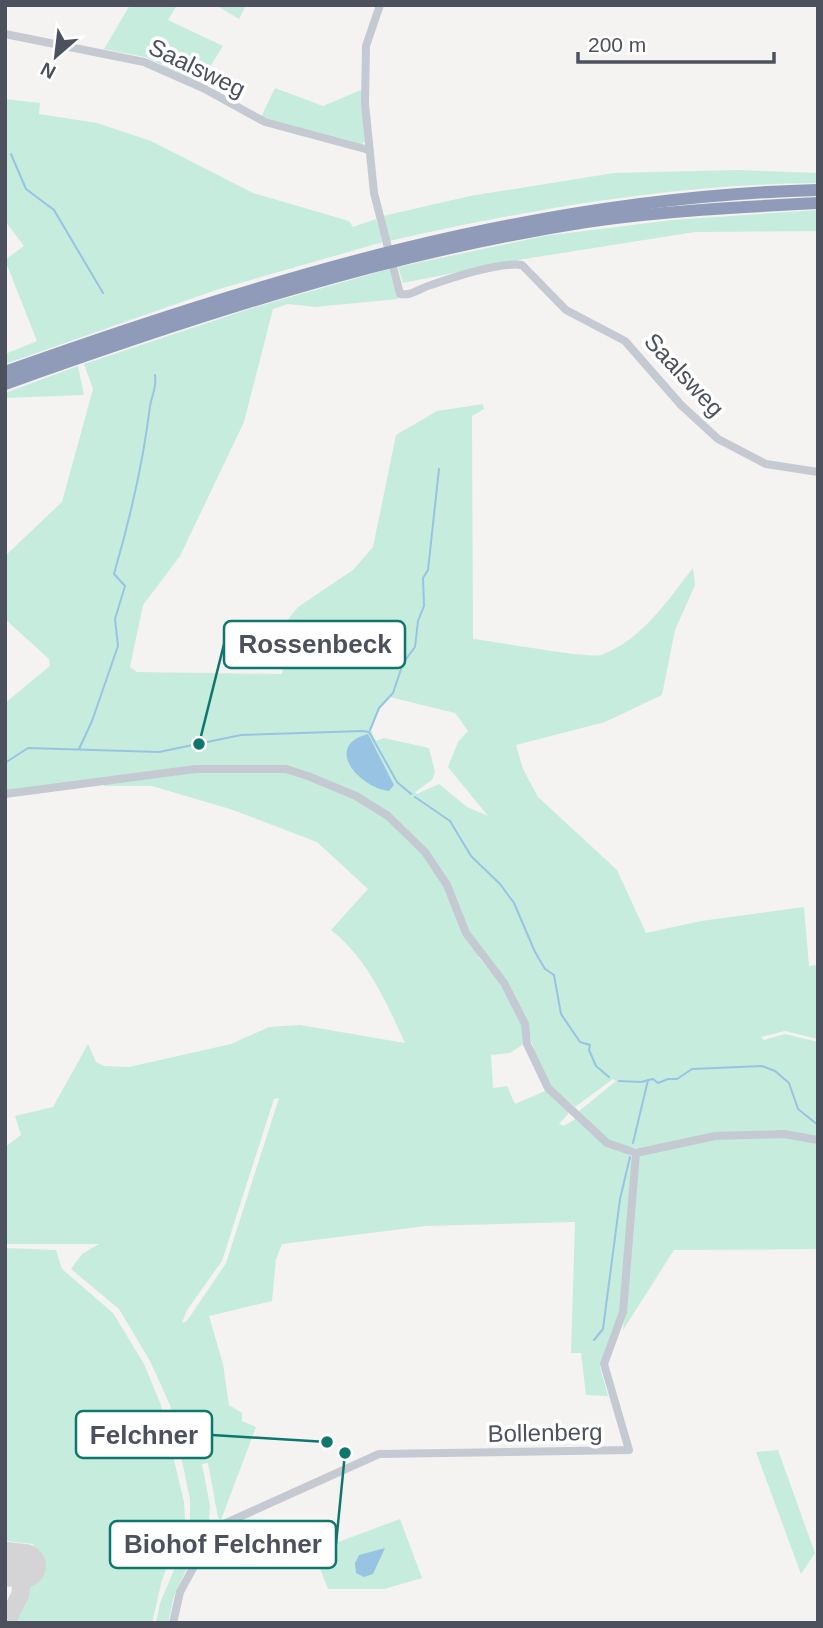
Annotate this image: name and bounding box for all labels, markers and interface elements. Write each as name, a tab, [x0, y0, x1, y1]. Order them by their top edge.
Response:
north arrow	[21, 21, 91, 91]
scale bar	[578, 21, 774, 65]
street label: Saalsweg	[145, 33, 250, 102]
text: 200 m	[588, 33, 646, 56]
text: N	[37, 58, 59, 83]
street label: Saalsweg	[639, 327, 730, 422]
callout: Rossenbeck	[224, 621, 405, 668]
text: Rossenbeck	[238, 629, 392, 659]
callout: Felchner	[76, 1411, 212, 1458]
street label: Bollenberg	[487, 1418, 603, 1447]
text: Felchner	[90, 1420, 198, 1450]
callout: Biohof Felchner	[110, 1521, 336, 1568]
text: Biohof Felchner	[124, 1529, 322, 1559]

